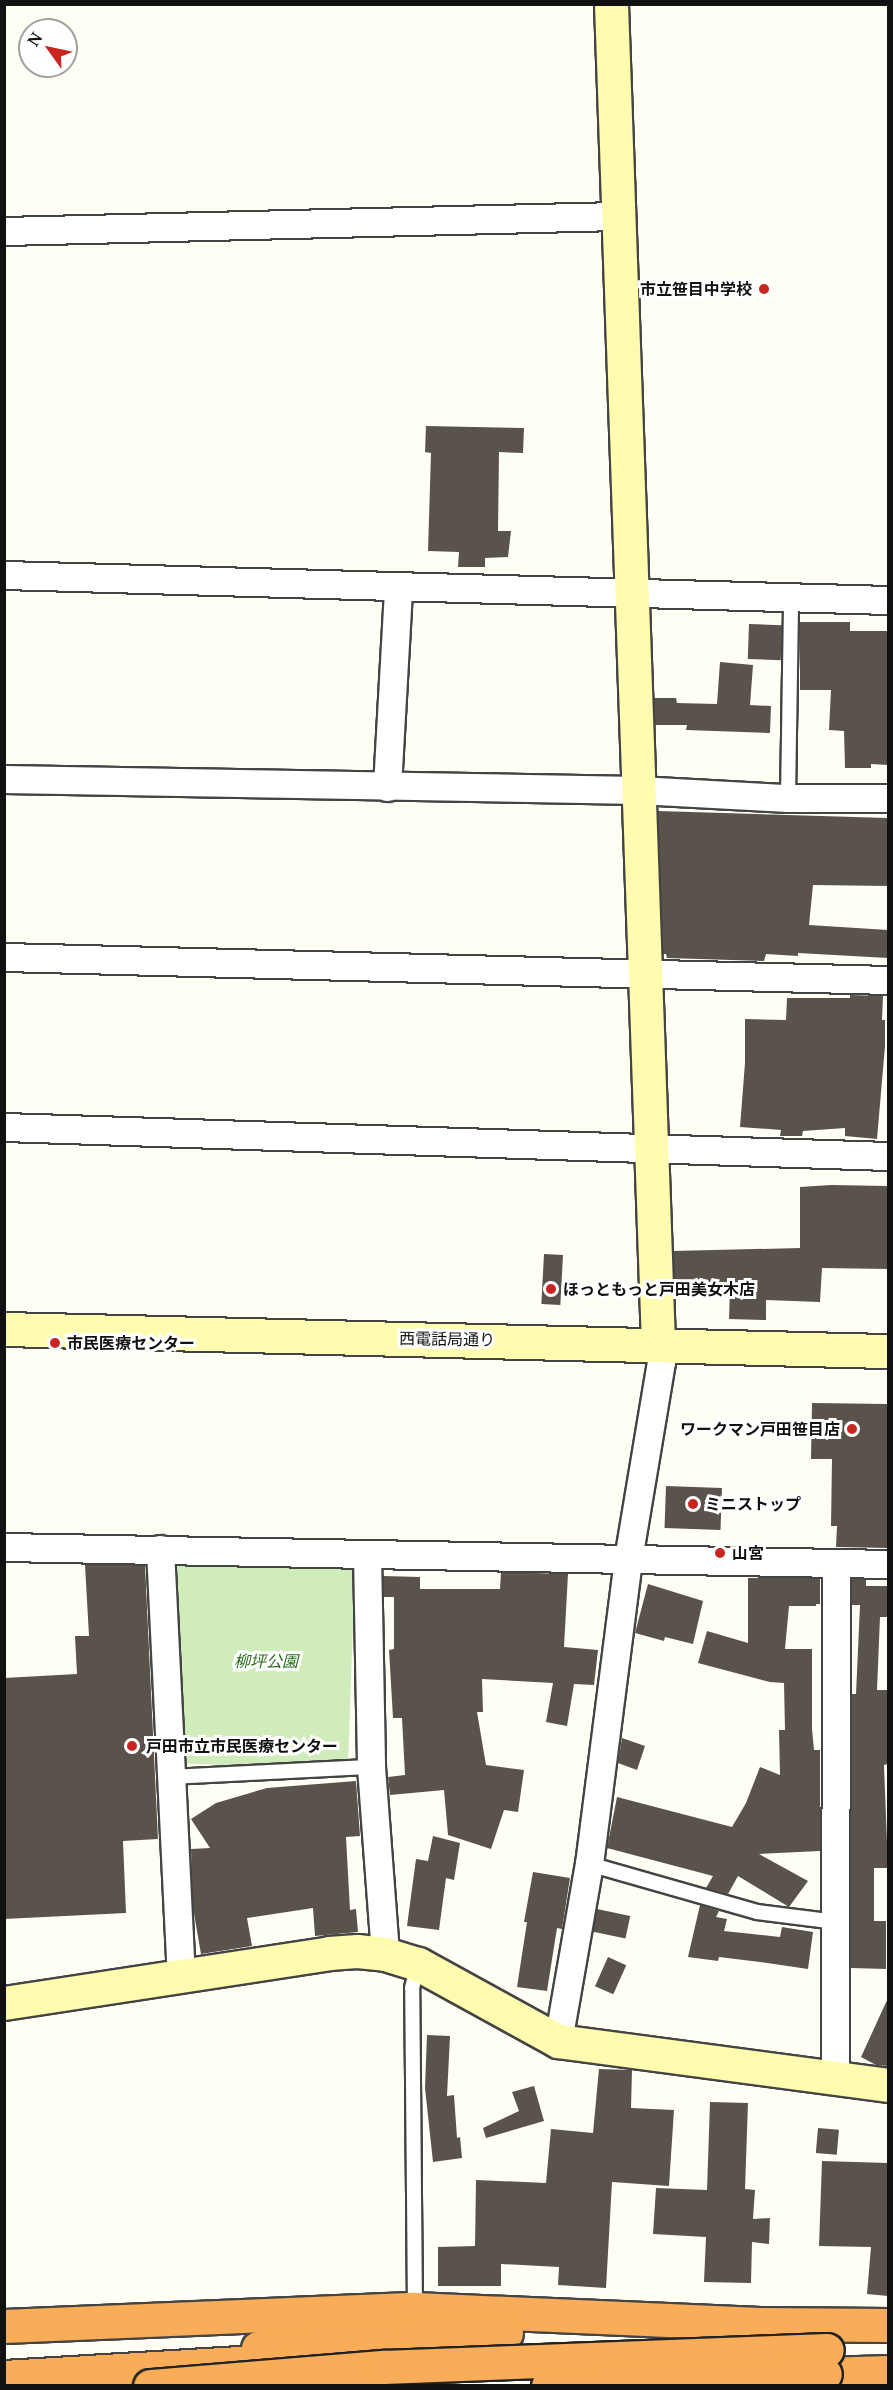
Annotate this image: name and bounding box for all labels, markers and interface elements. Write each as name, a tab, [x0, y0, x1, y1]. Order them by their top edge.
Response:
north arrow	[18, 18, 78, 78]
text: N	[22, 28, 47, 51]
place label: 市立笹目中学校	[640, 279, 752, 299]
marker: 市立笹目中学校	[757, 282, 771, 296]
place label: ほっともっと戸田美女木店	[563, 1279, 755, 1299]
marker: ほっともっと戸田美女木店	[544, 1282, 558, 1296]
street label: 西電話局通り	[399, 1329, 495, 1349]
place label: 市民医療センター	[67, 1333, 195, 1353]
marker: 市民医療センター	[48, 1336, 62, 1350]
place label: ワークマン戸田笹目店	[680, 1419, 840, 1439]
marker: ワークマン戸田笹目店	[845, 1422, 859, 1436]
place label: ミニストップ	[705, 1494, 801, 1514]
marker: ミニストップ	[686, 1497, 700, 1511]
place label: 山宮	[732, 1543, 764, 1563]
marker: 山宮	[713, 1546, 727, 1560]
park label: 柳坪公園	[234, 1651, 298, 1671]
place label: 戸田市立市民医療センター	[146, 1736, 338, 1756]
marker: 戸田市立市民医療センター	[123, 1737, 141, 1755]

